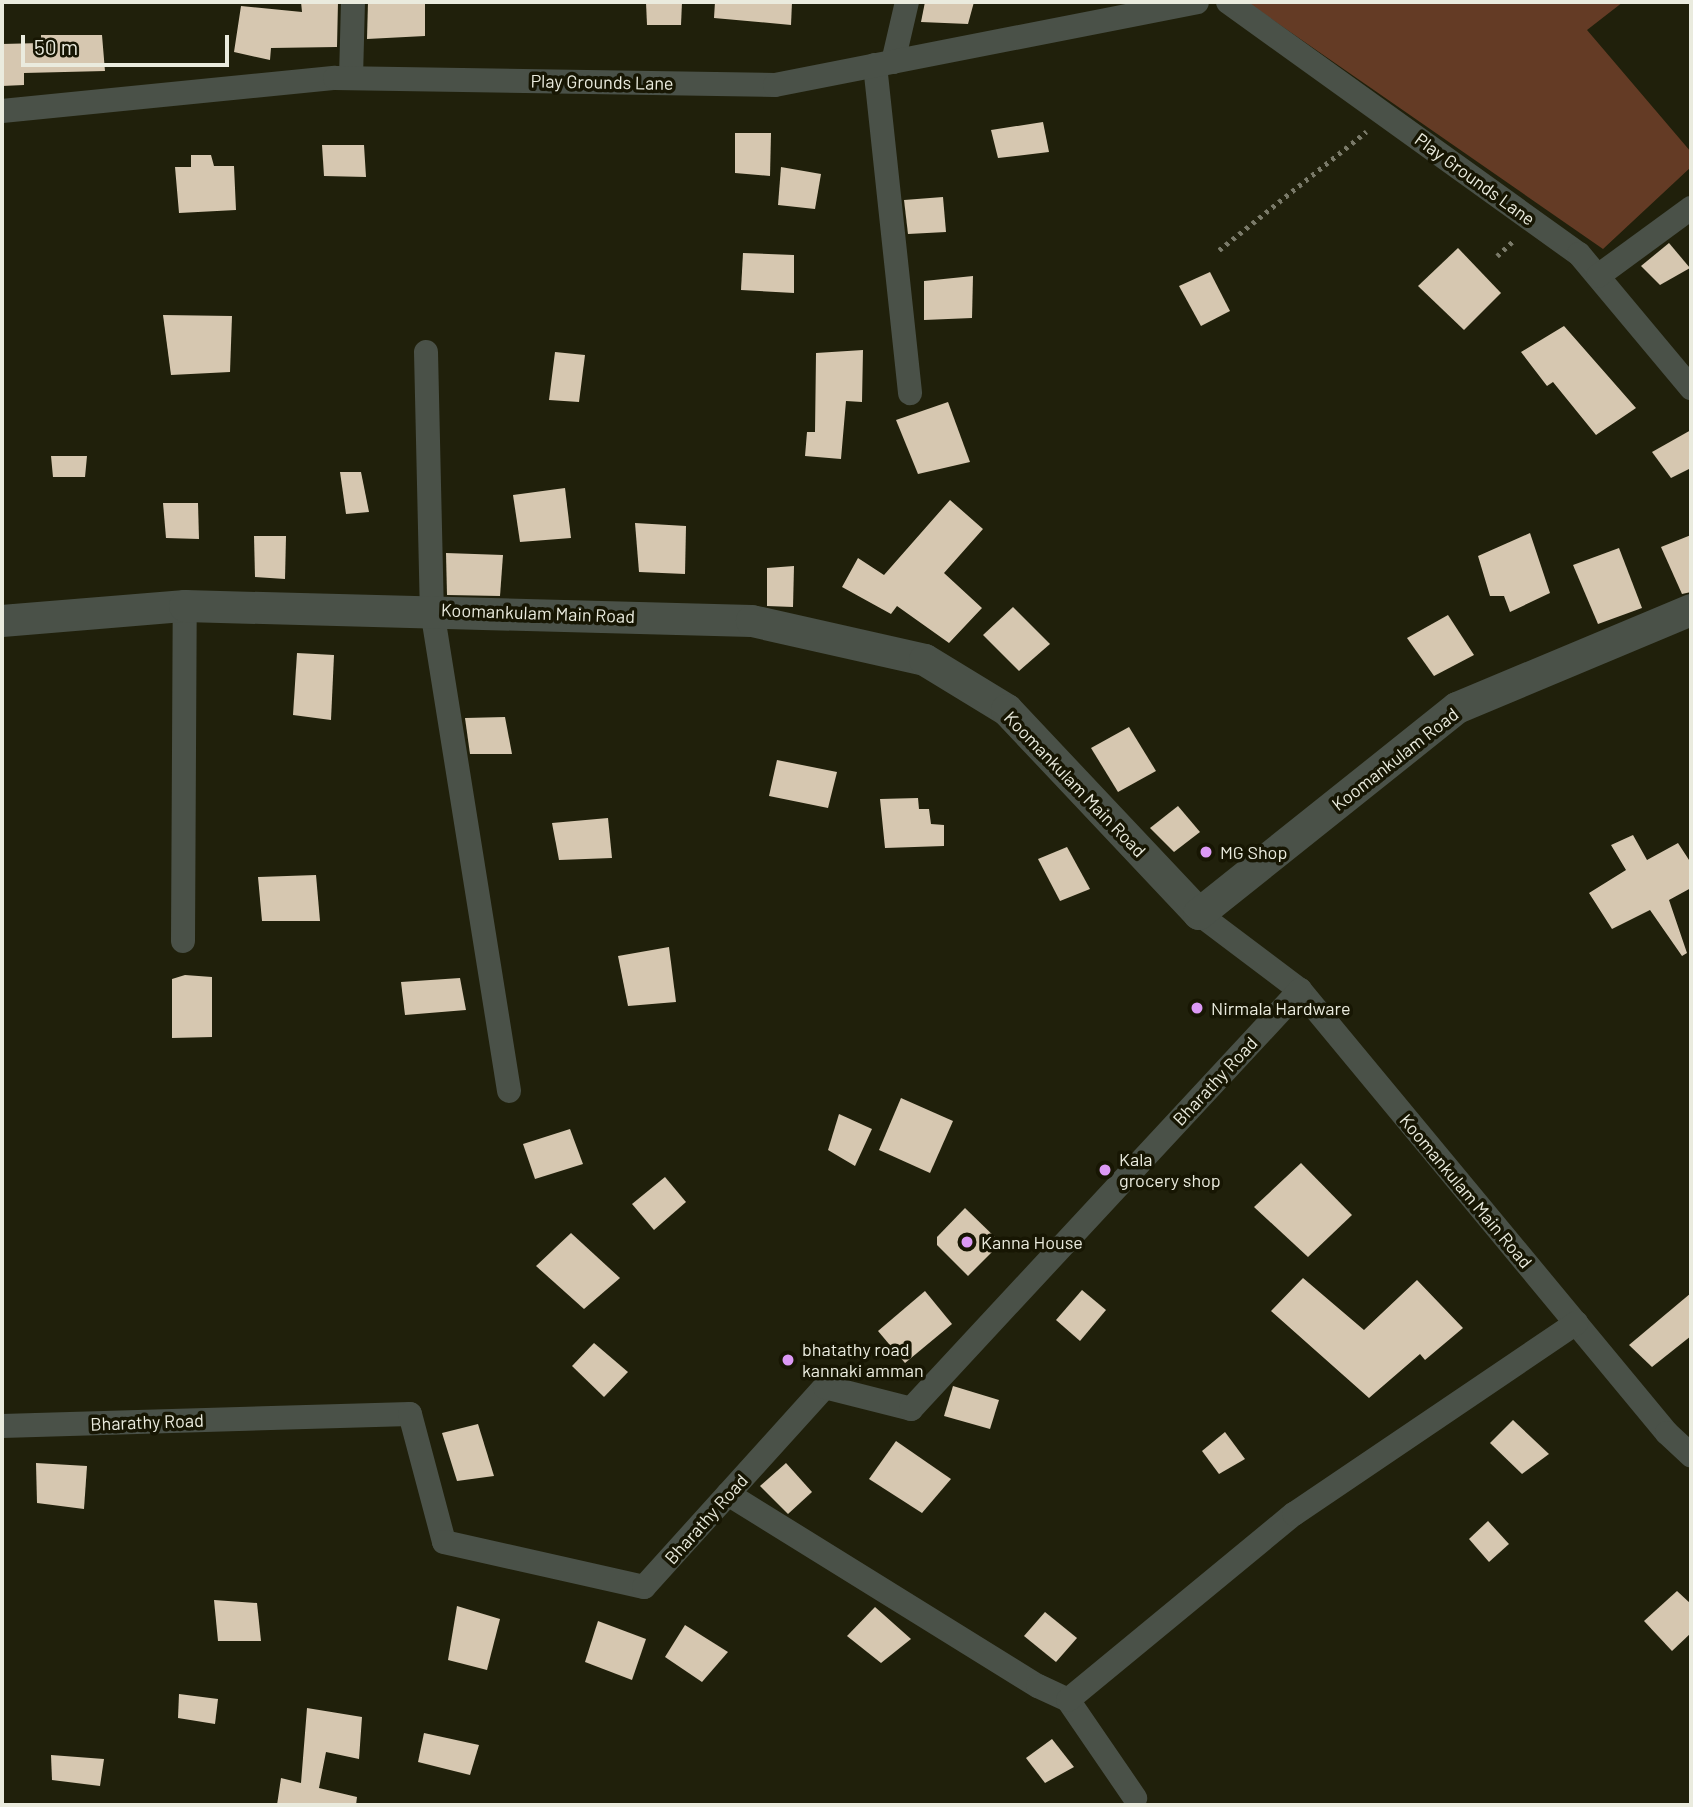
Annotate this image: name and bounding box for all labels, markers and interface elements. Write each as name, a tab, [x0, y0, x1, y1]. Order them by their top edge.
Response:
scale bar	[24, 21, 233, 65]
text: 50 m	[34, 34, 78, 59]
street label: Play Grounds Lane	[530, 70, 674, 94]
street label: Play Grounds Lane	[1411, 128, 1539, 230]
street label: Koomankulam Main Road	[441, 599, 635, 627]
street label: Koomankulam Road	[1328, 703, 1462, 815]
street label: Koomankulam Main Road	[1000, 707, 1150, 861]
place label: MG Shop	[1220, 841, 1287, 863]
marker: MG Shop	[1198, 844, 1214, 860]
place label: Nirmala Hardware	[1211, 997, 1351, 1019]
marker: Nirmala Hardware	[1189, 1000, 1205, 1016]
street label: Bharathy Road	[1168, 1032, 1262, 1130]
street label: Koomankulam Main Road	[1395, 1110, 1537, 1272]
place label: Kala grocery shop	[1119, 1149, 1221, 1192]
marker: Kala grocery shop	[1097, 1162, 1113, 1178]
place label: Kanna House	[981, 1231, 1083, 1253]
marker: Kanna House	[959, 1234, 975, 1250]
place label: bhatathy road kannaki amman	[802, 1339, 924, 1382]
marker: bhatathy road kannaki amman	[780, 1352, 796, 1368]
street label: Bharathy Road	[90, 1409, 204, 1435]
street label: Bharathy Road	[660, 1470, 752, 1568]

